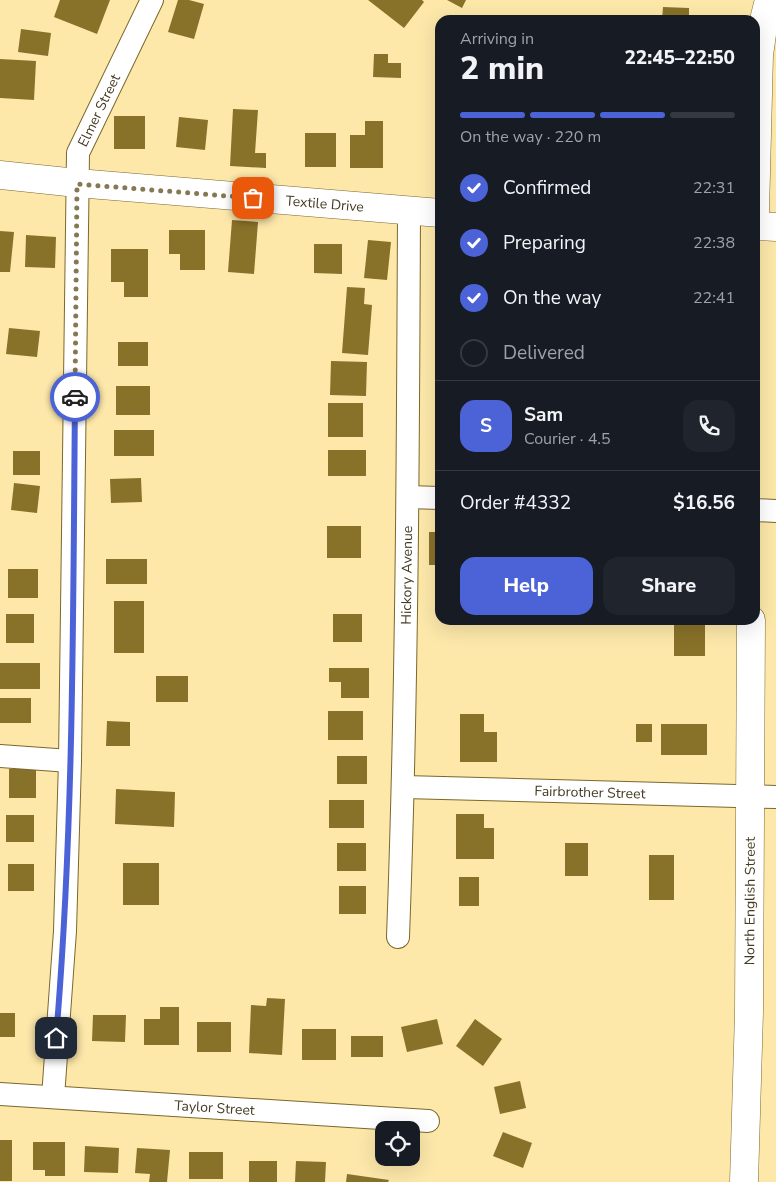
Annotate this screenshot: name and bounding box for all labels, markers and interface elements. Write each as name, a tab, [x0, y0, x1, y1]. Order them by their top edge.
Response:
text: Arriving in	[460, 28, 534, 50]
text: 22:45–22:50	[624, 45, 735, 71]
text: 2 min	[460, 47, 544, 90]
street label: Elmer Street	[73, 71, 125, 150]
text: On the way · 220 m	[460, 126, 601, 148]
icon: check	[460, 174, 488, 202]
text: Confirmed	[503, 175, 591, 201]
pin	[232, 177, 274, 219]
text: 22:31	[693, 177, 735, 199]
icon: bag	[239, 184, 267, 212]
street label: Textile Drive	[285, 191, 365, 217]
icon: check	[460, 229, 488, 257]
text: Preparing	[503, 230, 586, 256]
text: 22:38	[693, 232, 735, 254]
icon: check	[460, 284, 488, 312]
text: On the way	[503, 285, 601, 311]
text: 22:41	[693, 287, 735, 309]
text: Delivered	[503, 340, 585, 366]
courier	[50, 372, 100, 422]
icon: car	[61, 383, 89, 411]
button: phone	[683, 400, 735, 452]
text: Sam	[524, 402, 563, 428]
text: S	[480, 413, 492, 439]
text: Courier · 4.5	[524, 428, 610, 450]
text: Order #4332	[460, 490, 571, 516]
text: $16.56	[673, 490, 735, 516]
street label: Hickory Avenue	[397, 526, 417, 625]
button: Help	[460, 557, 593, 615]
button: Share	[603, 557, 735, 615]
street label: Fairbrother Street	[534, 782, 646, 803]
street label: North English Street	[740, 837, 760, 965]
pin	[35, 1017, 77, 1059]
icon: home	[42, 1024, 70, 1052]
street label: Taylor Street	[174, 1096, 255, 1120]
map controls	[375, 1121, 420, 1166]
button: locate	[375, 1121, 420, 1166]

